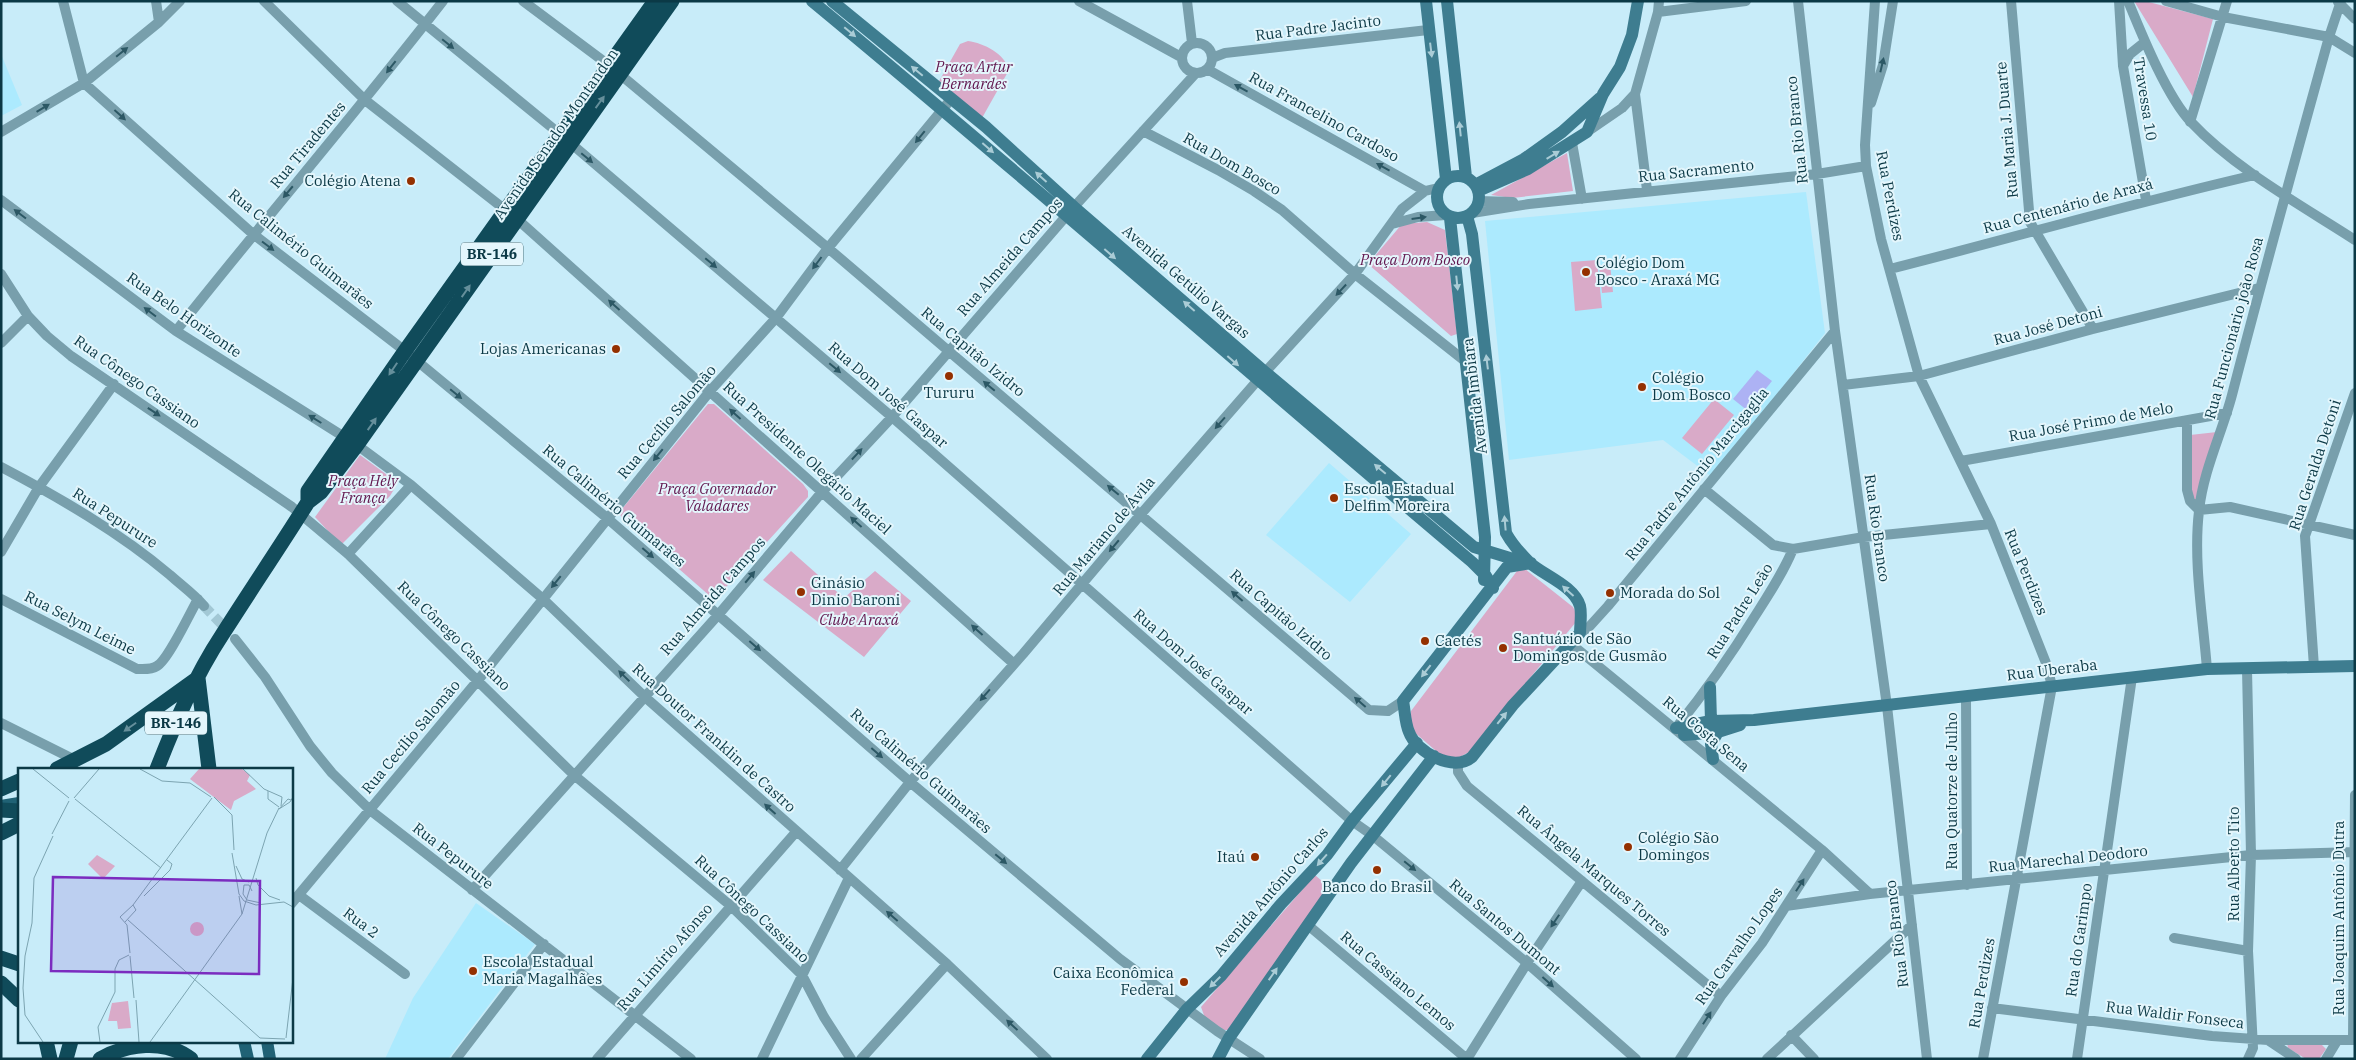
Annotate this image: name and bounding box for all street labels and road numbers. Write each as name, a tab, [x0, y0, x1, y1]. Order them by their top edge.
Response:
street label: Rua Padre Jacinto	[1254, 10, 1382, 45]
street label: Avenida Senador Montandon	[489, 44, 622, 223]
street label: Travessa 10	[2130, 56, 2161, 142]
street label: Rua Maria J. Duarte	[1991, 61, 2022, 199]
street label: Rua Francelino Cardoso	[1246, 67, 1403, 166]
street label: Rua Rio Branco	[1781, 75, 1812, 185]
street label: Rua Tiradentes	[266, 97, 350, 192]
street label: Rua Dom Bosco	[1180, 128, 1284, 199]
street label: Rua Perdizes	[1872, 149, 1909, 243]
street label: Rua Sacramento	[1637, 155, 1755, 186]
street label: Rua Centenário de Araxá	[1981, 174, 2155, 237]
street label: Rua Calimério Guimarães	[225, 184, 378, 313]
street label: Rua Almeida Campos	[953, 194, 1066, 320]
street label: Avenida Getúlio Vargas	[1119, 221, 1254, 342]
street label: Rua Funcionário joão Rosa	[2200, 235, 2267, 421]
road number: BR-146	[461, 242, 523, 266]
street label: Rua Belo Horizonte	[123, 268, 245, 361]
street label: Rua José Detoni	[1991, 302, 2105, 349]
street label: Rua Capitão Izidro	[917, 303, 1029, 401]
street label: Rua Cônego Cassiano	[70, 331, 204, 432]
street label: Rua Dom José Gaspar	[825, 337, 952, 452]
street label: Avenida Imbiara	[1458, 337, 1491, 455]
street label: Rua Cecílio Salomão	[613, 361, 720, 483]
street label: Rua Presidente Olegário Maciel	[719, 377, 895, 538]
street label: Rua Padre Antônio Marcigaglia	[1621, 383, 1772, 564]
street label: Rua Geralda Detoni	[2284, 397, 2345, 533]
street label: Rua José Primo de Melo	[2007, 398, 2175, 445]
street label: Rua Calimério Guimarães	[539, 440, 690, 571]
street label: Rua Mariano de Ávila	[1048, 472, 1159, 599]
street label: Rua Rio Branco	[1861, 473, 1894, 583]
street label: Rua Pepurure	[69, 483, 161, 552]
street label: Rua Perdizes	[2001, 526, 2052, 618]
street label: Rua Almeida Campos	[656, 533, 769, 659]
street label: Rua Padre Leão	[1703, 559, 1777, 662]
street label: Rua Capitão Izidro	[1226, 565, 1337, 664]
street label: Rua Cônego Cassiano	[394, 577, 515, 695]
street label: Rua Selym Leime	[22, 586, 139, 659]
street label: Rua Dom José Gaspar	[1130, 604, 1257, 719]
street label: Rua Uberaba	[2006, 655, 2098, 684]
street label: Rua Doutor Franklin de Castro	[629, 659, 800, 816]
street label: Rua Cecílio Salomão	[357, 676, 464, 798]
street label: Rua Costa Sena	[1659, 692, 1754, 776]
street label: Rua Calimério Guimarães	[847, 704, 996, 837]
road number: BR-146	[145, 711, 207, 734]
street label: Rua Quatorze de Julho	[1942, 712, 1961, 870]
street label: Rua Ângela Marques Torres	[1514, 801, 1675, 940]
street label: Rua Alberto Tito	[2224, 806, 2243, 922]
street label: Rua Pepurure	[409, 818, 498, 893]
street label: Rua Joaquim Antônio Dutra	[2329, 820, 2348, 1016]
street label: Avenida Antônio Carlos	[1209, 823, 1332, 960]
street label: Rua Marechal Deodoro	[1987, 841, 2149, 876]
street label: Rua Cônego Cassiano	[691, 851, 814, 967]
street label: Rua Santos Dumont	[1446, 874, 1565, 979]
street label: Rua Rio Branco	[1880, 879, 1913, 989]
street label: Rua do Garimpo	[2061, 882, 2096, 998]
street label: Rua Carvalho Lopes	[1691, 883, 1786, 1008]
street label: Rua Limírio Afonso	[613, 899, 716, 1014]
street label: Rua 2	[340, 903, 383, 942]
street label: Rua Cassiano Lemos	[1337, 927, 1460, 1034]
street label: Rua Perdizes	[1964, 936, 1999, 1030]
street label: Rua Waldir Fonseca	[2105, 997, 2245, 1032]

